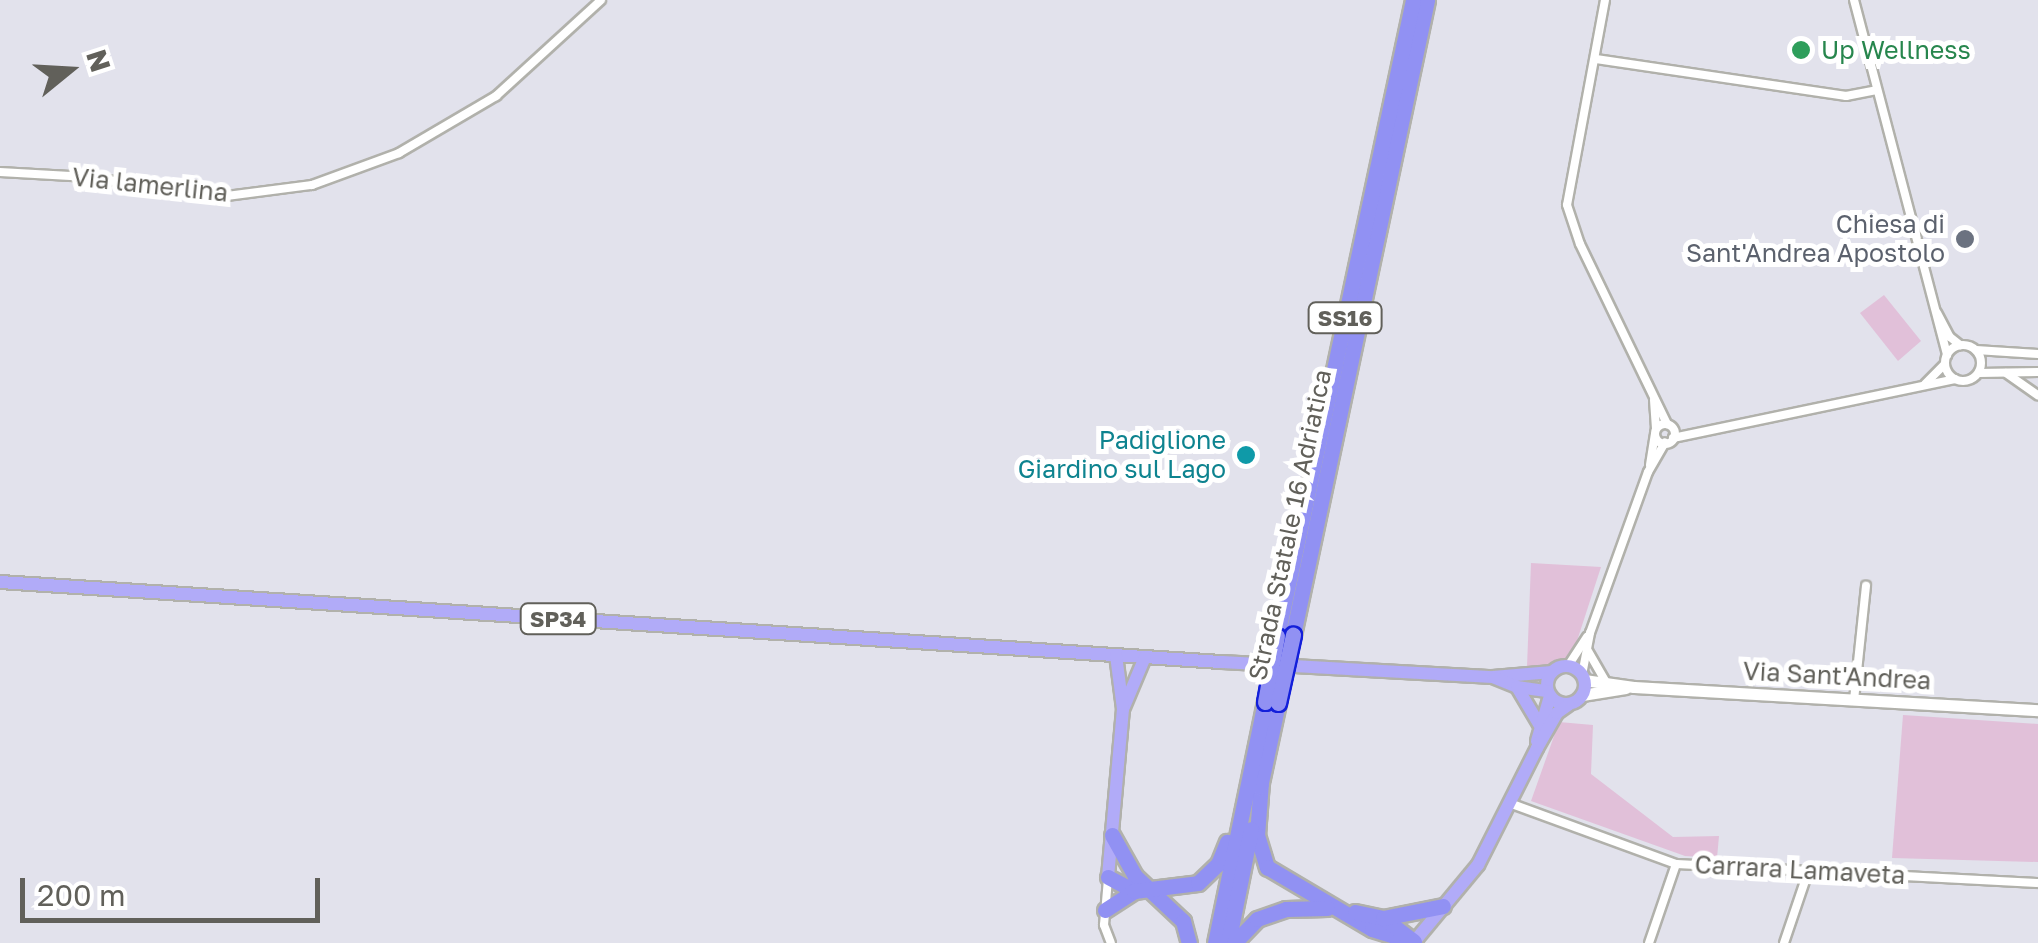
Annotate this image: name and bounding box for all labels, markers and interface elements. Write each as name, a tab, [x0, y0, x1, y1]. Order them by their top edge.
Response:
north arrow	[20, 20, 120, 120]
place label: Up Wellness	[1821, 35, 1971, 65]
marker: Up Wellness	[1790, 39, 1812, 61]
text: N	[80, 45, 118, 76]
street label: Via lamerlina	[71, 162, 229, 208]
place label: Chiesa di Sant'Andrea Apostolo	[1686, 210, 1945, 269]
marker: Chiesa di Sant'Andrea Apostolo	[1954, 228, 1976, 250]
road number: SS16	[1308, 301, 1382, 335]
street label: Strada Statale 16 Adriatica	[1242, 367, 1338, 683]
place label: Padiglione Giardino sul Lago	[1018, 426, 1226, 485]
marker: Padiglione Giardino sul Lago	[1235, 444, 1257, 466]
road number: SP34	[518, 602, 598, 636]
street label: Via Sant'Andrea	[1742, 656, 1932, 696]
street label: Carrara Lamaveta	[1694, 850, 1906, 890]
scale bar	[25, 858, 325, 920]
text: 200 m	[37, 877, 126, 913]

